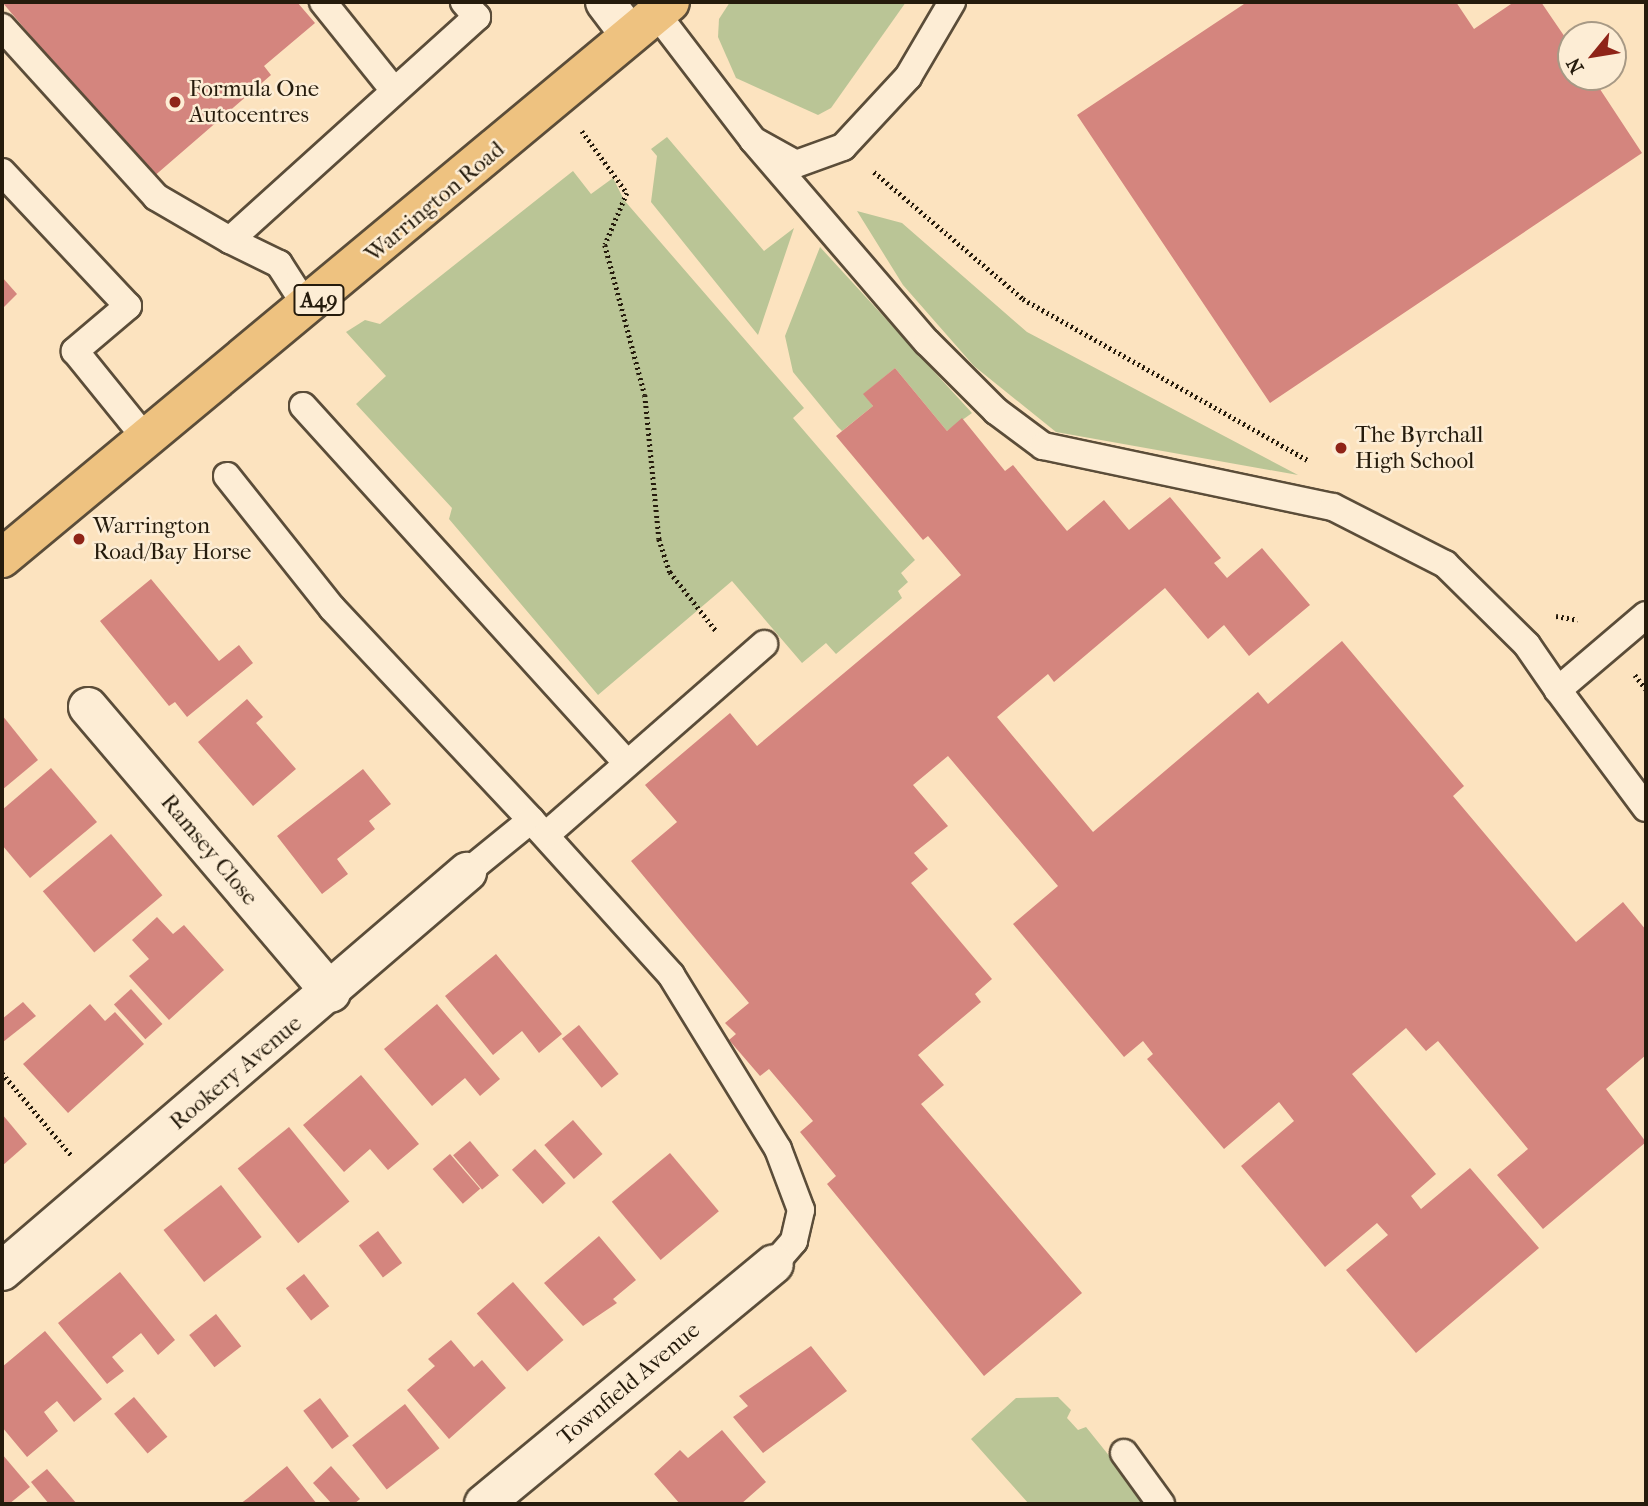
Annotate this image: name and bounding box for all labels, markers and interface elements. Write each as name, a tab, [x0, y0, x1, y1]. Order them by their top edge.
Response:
north arrow	[1557, 21, 1627, 91]
text: N	[1562, 54, 1589, 77]
place label: Formula One Autocentres	[189, 75, 319, 129]
marker: Formula One Autocentres	[167, 94, 183, 110]
street label: Warrington Road	[360, 136, 510, 268]
road number: A49	[293, 282, 345, 318]
place label: The Byrchall High School	[1355, 421, 1483, 475]
marker: The Byrchall High School	[1333, 440, 1349, 456]
place label: Warrington Road/Bay Horse	[93, 512, 251, 566]
marker: Warrington Road/Bay Horse	[71, 531, 87, 547]
street label: Ramsey Close	[154, 789, 264, 911]
street label: Rookery Avenue	[164, 1010, 308, 1136]
street label: Townfield Avenue	[552, 1317, 706, 1451]

